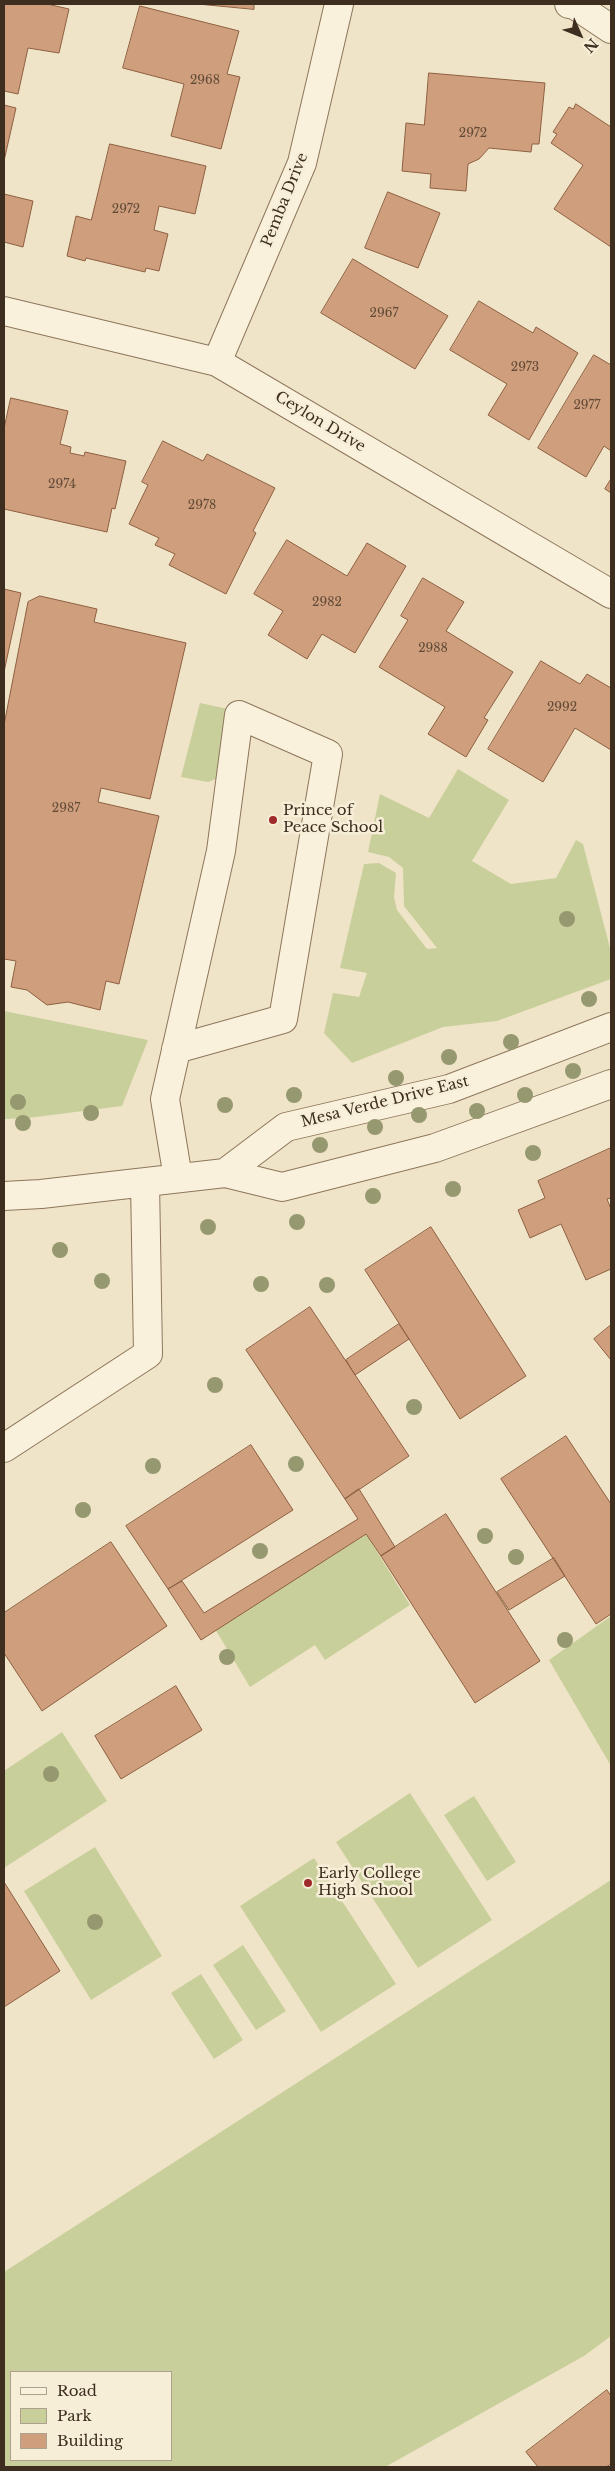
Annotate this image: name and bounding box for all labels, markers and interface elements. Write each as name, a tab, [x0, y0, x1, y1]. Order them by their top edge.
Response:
north arrow	[555, 10, 605, 60]
text: N	[580, 34, 602, 56]
house number: 2968	[190, 74, 220, 88]
house number: 2972	[459, 127, 487, 141]
street label: Pemba Drive	[258, 150, 312, 250]
house number: 2972	[112, 203, 140, 217]
house number: 2967	[370, 307, 398, 321]
house number: 2973	[511, 361, 539, 375]
street label: Ceylon Drive	[272, 388, 368, 456]
house number: 2977	[573, 399, 601, 413]
house number: 2974	[48, 478, 76, 492]
house number: 2978	[188, 499, 216, 513]
house number: 2982	[312, 596, 342, 610]
house number: 2988	[418, 642, 448, 656]
house number: 2992	[547, 701, 577, 715]
house number: 2987	[52, 802, 80, 816]
place label: Prince of Peace School	[283, 802, 383, 837]
marker: Prince of Peace School	[267, 814, 279, 826]
street label: Mesa Verde Drive East	[299, 1072, 471, 1132]
place label: Early College High School	[318, 1865, 421, 1900]
marker: Early College High School	[302, 1877, 314, 1889]
legend	[10, 2371, 172, 2461]
text: Road	[57, 2381, 97, 2400]
text: Park	[57, 2406, 92, 2425]
text: Building	[57, 2431, 123, 2450]

